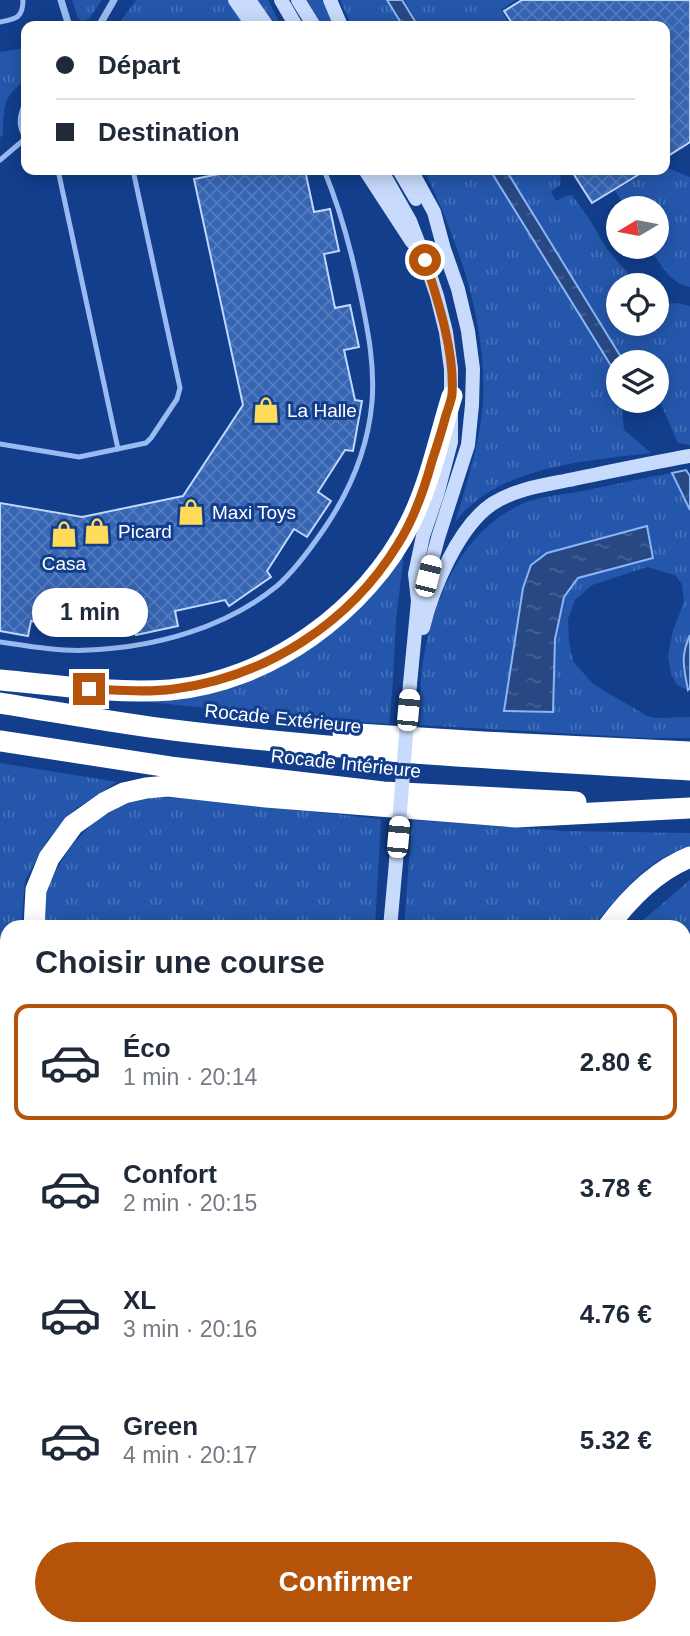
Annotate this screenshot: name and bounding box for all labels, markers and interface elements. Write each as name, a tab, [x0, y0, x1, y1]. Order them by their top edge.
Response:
text: Départ	[98, 50, 180, 80]
text: Destination	[98, 117, 240, 147]
north arrow	[606, 196, 668, 259]
map controls	[606, 196, 669, 413]
route start	[409, 244, 441, 276]
button: locate	[606, 273, 669, 336]
button: layers	[606, 350, 669, 413]
shop icon: La Halle	[251, 395, 281, 425]
place label: La Halle	[287, 400, 357, 421]
shop icon: Maxi Toys	[176, 497, 206, 527]
place label: Maxi Toys	[212, 502, 296, 523]
shop icon: Picard	[82, 516, 112, 546]
shop icon: Casa	[49, 519, 79, 549]
place label: Picard	[118, 521, 172, 542]
place label: Casa	[42, 553, 87, 574]
car	[413, 553, 444, 599]
callout: 1 min	[31, 588, 147, 636]
text: 1 min	[60, 599, 120, 625]
route end	[73, 673, 105, 705]
car	[396, 688, 421, 732]
street label: Rocade Extérieure	[204, 700, 362, 737]
street label: Rocade Intérieure	[270, 745, 422, 782]
car	[386, 815, 411, 859]
text: Choisir une course	[35, 944, 325, 980]
icon: car	[39, 1031, 102, 1094]
text: Éco	[123, 1033, 171, 1063]
text: 2.80 €	[580, 1047, 652, 1077]
text: 1 min · 20:14	[123, 1064, 257, 1090]
icon: car	[39, 1157, 102, 1220]
text: Confort	[123, 1159, 217, 1189]
text: 3.78 €	[580, 1173, 652, 1203]
text: 2 min · 20:15	[123, 1190, 257, 1216]
icon: car	[39, 1283, 102, 1346]
text: XL	[123, 1285, 156, 1315]
text: 4.76 €	[580, 1299, 652, 1329]
text: 3 min · 20:16	[123, 1316, 257, 1342]
icon: car	[39, 1409, 102, 1472]
text: Green	[123, 1411, 198, 1441]
text: 5.32 €	[580, 1425, 652, 1455]
text: 4 min · 20:17	[123, 1442, 257, 1468]
button: Confirmer	[35, 1542, 656, 1622]

